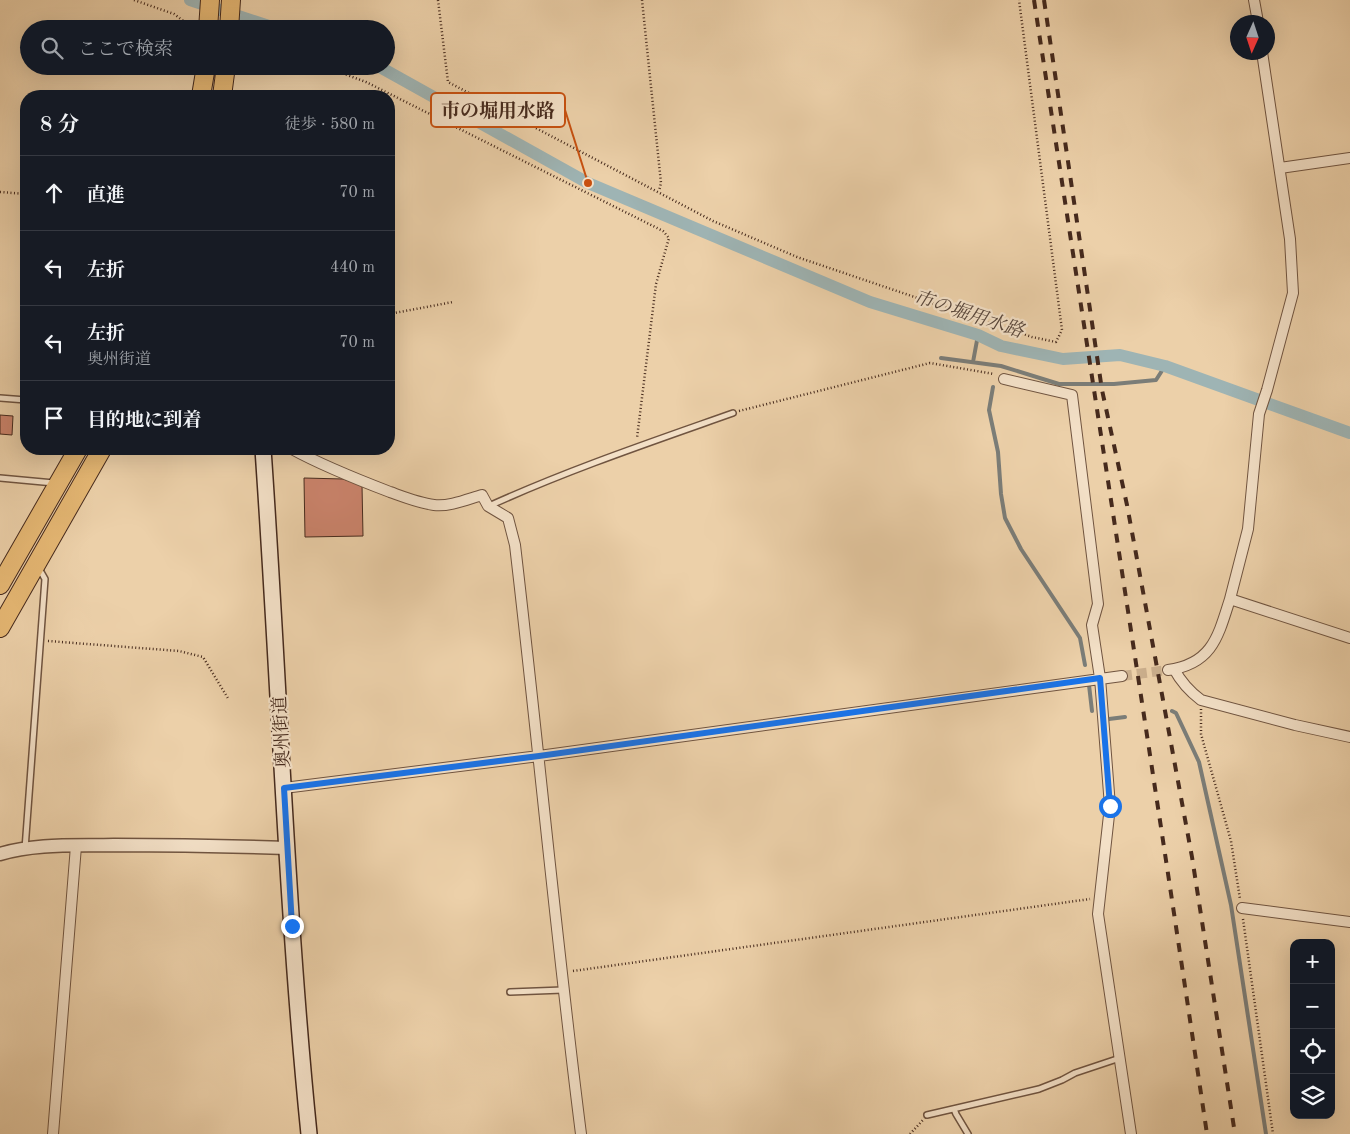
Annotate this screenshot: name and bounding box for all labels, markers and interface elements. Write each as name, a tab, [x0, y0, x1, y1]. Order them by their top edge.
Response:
north arrow	[1230, 15, 1275, 60]
search box	[20, 20, 395, 75]
icon: search	[38, 34, 66, 62]
text: ここで検索	[78, 41, 173, 60]
callout: 市の堀用水路	[431, 93, 565, 127]
text: 市の堀用水路	[441, 100, 555, 122]
text: 8 分	[40, 115, 79, 136]
text: 徒歩 · 580 m	[285, 117, 375, 133]
icon: ahead	[40, 179, 68, 207]
text: 70 m	[339, 185, 375, 201]
text: 直進	[87, 187, 125, 206]
icon: left	[40, 254, 68, 282]
text: 440 m	[330, 260, 375, 276]
text: 左折	[87, 262, 125, 281]
water label: 市の堀用水路	[911, 287, 1028, 343]
text: 左折	[87, 325, 125, 344]
icon: left	[40, 329, 68, 357]
text: 70 m	[339, 335, 375, 351]
text: 奥州街道	[87, 352, 151, 368]
icon: arrive	[40, 404, 68, 432]
text: 目的地に到着	[87, 412, 201, 431]
street label: 奥州街道	[269, 696, 293, 768]
route start	[1099, 795, 1122, 818]
route end	[281, 915, 304, 938]
map controls	[1290, 939, 1335, 1119]
button: +	[1290, 939, 1335, 984]
button: −	[1290, 984, 1335, 1029]
button: locate	[1290, 1029, 1335, 1074]
button: layers	[1290, 1074, 1335, 1119]

